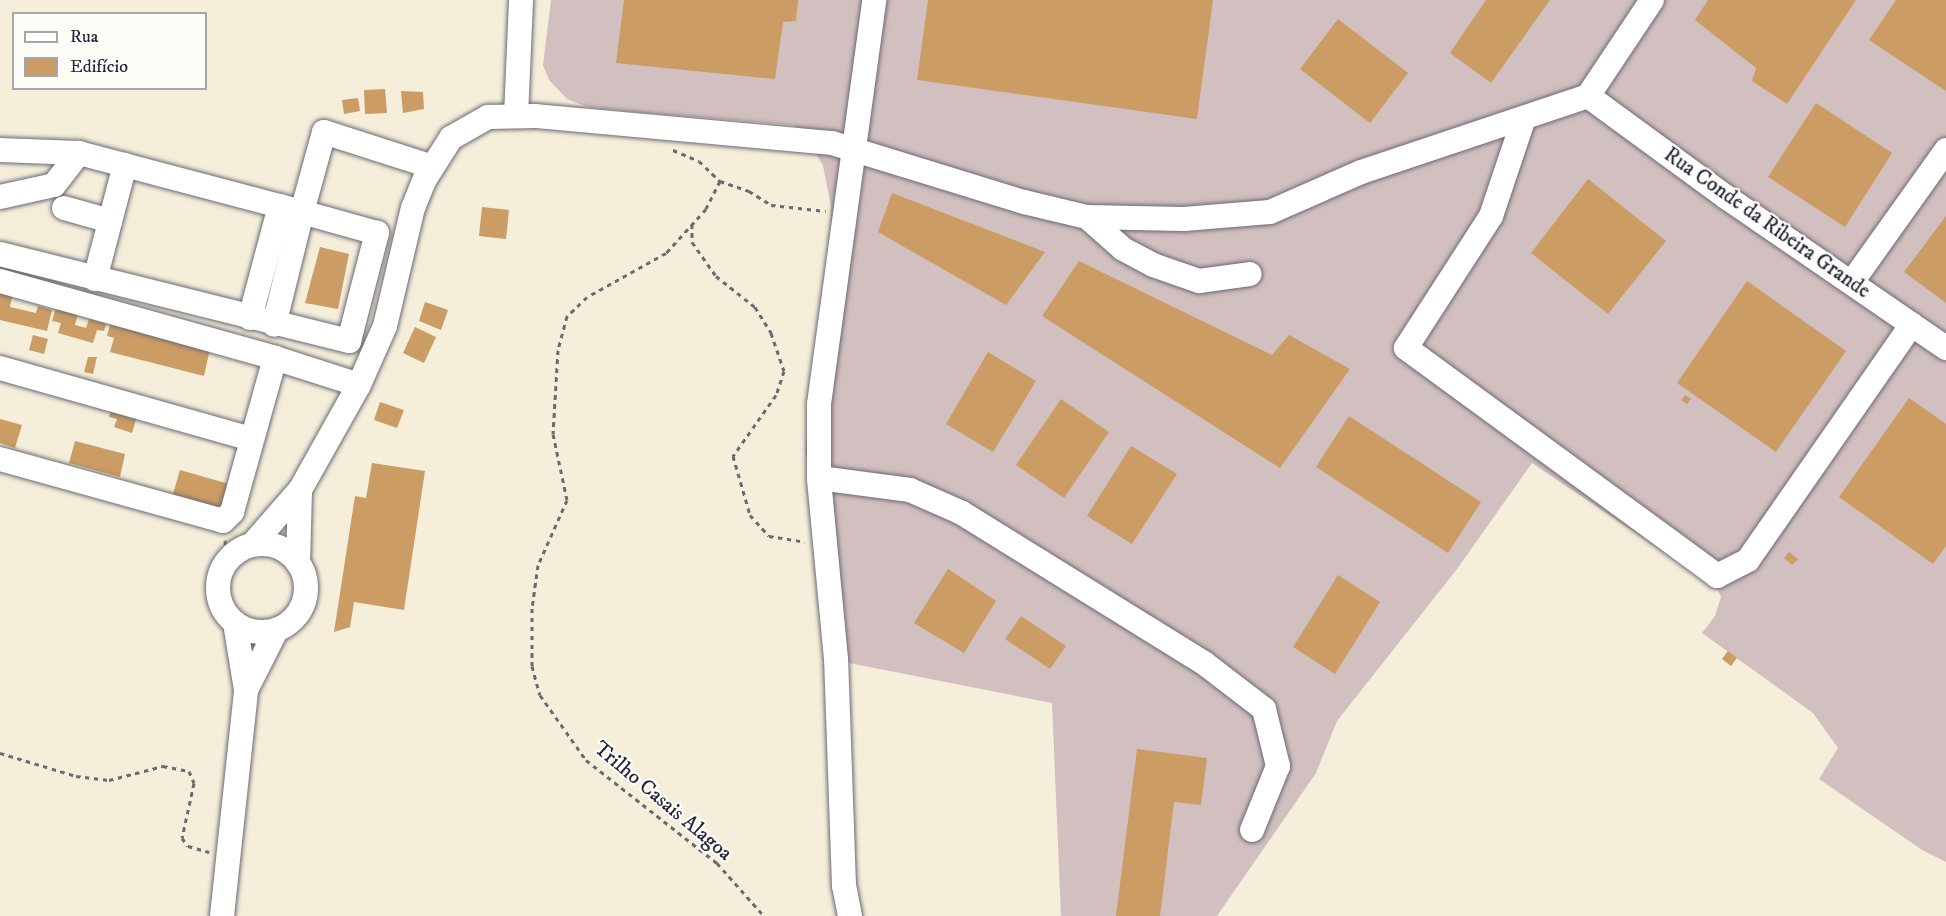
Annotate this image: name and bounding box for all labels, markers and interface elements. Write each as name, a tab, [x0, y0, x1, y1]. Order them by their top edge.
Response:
legend	[12, 12, 207, 90]
text: Rua	[70, 26, 98, 48]
text: Edifício	[70, 56, 128, 78]
street label: Rua Conde da Ribeira Grande	[1659, 142, 1875, 304]
street label: Trilho Casais Alagoa	[589, 736, 737, 866]

